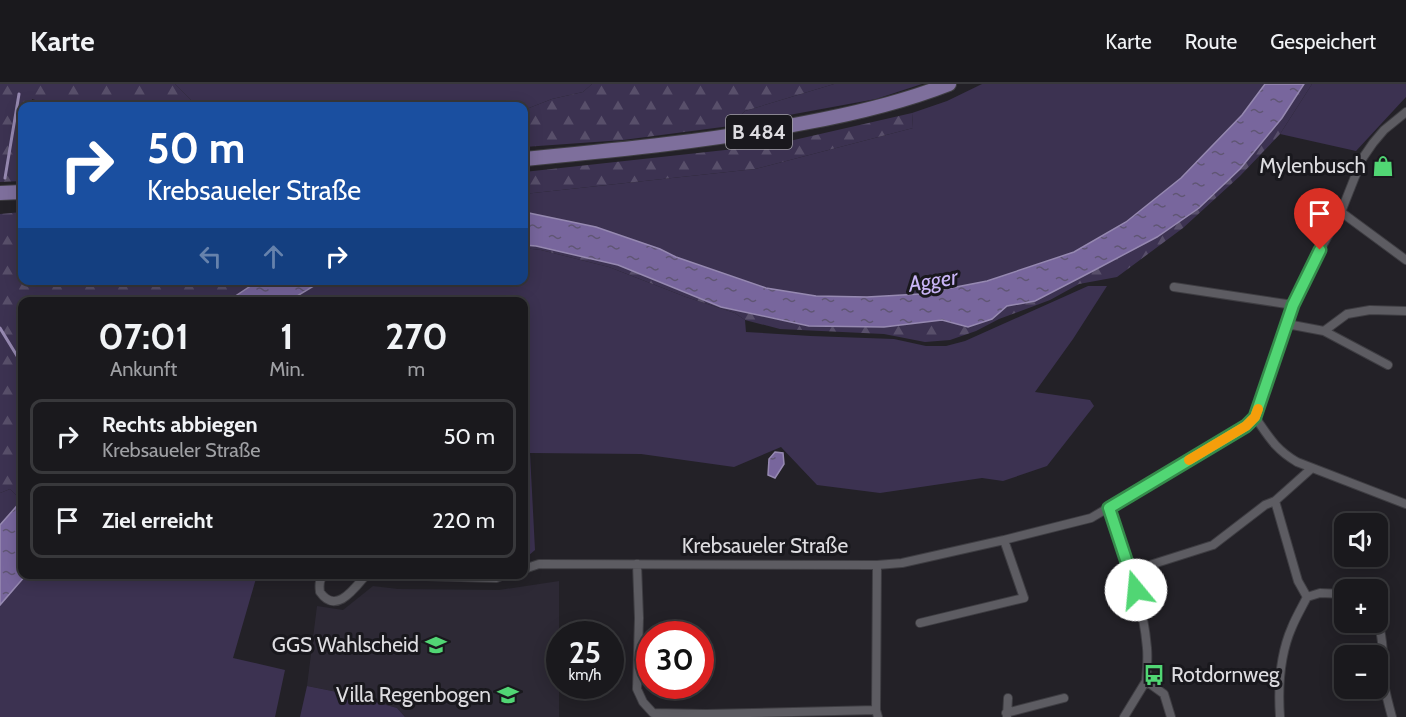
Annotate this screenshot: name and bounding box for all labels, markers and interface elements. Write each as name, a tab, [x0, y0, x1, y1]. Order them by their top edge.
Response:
text: Karte	[30, 24, 95, 58]
text: Karte	[1105, 29, 1152, 54]
text: Route	[1185, 29, 1237, 54]
text: Gespeichert	[1270, 29, 1376, 54]
road number: B 484	[726, 115, 792, 149]
text: 50 m	[147, 122, 245, 174]
icon: right	[48, 126, 126, 204]
place label: Mylenbusch	[1259, 153, 1366, 178]
shop icon: Mylenbusch	[1371, 154, 1395, 178]
text: Krebsaueler Straße	[147, 174, 361, 207]
pin	[1294, 188, 1345, 250]
icon: arrive	[1303, 197, 1336, 230]
icon: left	[194, 240, 227, 273]
icon: ahead	[257, 240, 290, 273]
icon: right	[320, 240, 353, 273]
water label: Agger	[906, 263, 961, 298]
text: 07:01	[98, 314, 189, 358]
text: 1	[280, 314, 294, 358]
text: 270	[385, 314, 448, 358]
text: Ankunft	[110, 357, 177, 381]
text: Min.	[269, 357, 305, 381]
text: m	[408, 357, 425, 381]
text: Rechts abbiegen	[102, 411, 258, 438]
icon: right	[51, 420, 84, 453]
text: 50 m	[443, 423, 495, 450]
text: Krebsaueler Straße	[102, 438, 261, 462]
icon: arrive	[51, 504, 84, 537]
text: Ziel erreicht	[102, 507, 213, 534]
text: 220 m	[432, 507, 495, 534]
map controls	[1334, 513, 1388, 699]
button: sound	[1334, 513, 1388, 567]
street label: Krebsaueler Straße	[682, 533, 848, 558]
position arrow	[1104, 558, 1168, 622]
button: +	[1334, 579, 1388, 633]
speed limit sign: 30	[636, 621, 714, 699]
place label: GGS Wahlscheid	[272, 632, 419, 657]
school or university icon: GGS Wahlscheid	[424, 633, 448, 657]
text: 25	[569, 634, 601, 671]
button: −	[1334, 645, 1388, 699]
place label: Rotdornweg	[1171, 662, 1280, 687]
bus stop icon: Rotdornweg	[1142, 663, 1166, 687]
text: km/h	[569, 666, 601, 684]
place label: Villa Regenbogen	[336, 682, 491, 707]
school or university icon: Villa Regenbogen	[496, 683, 520, 707]

